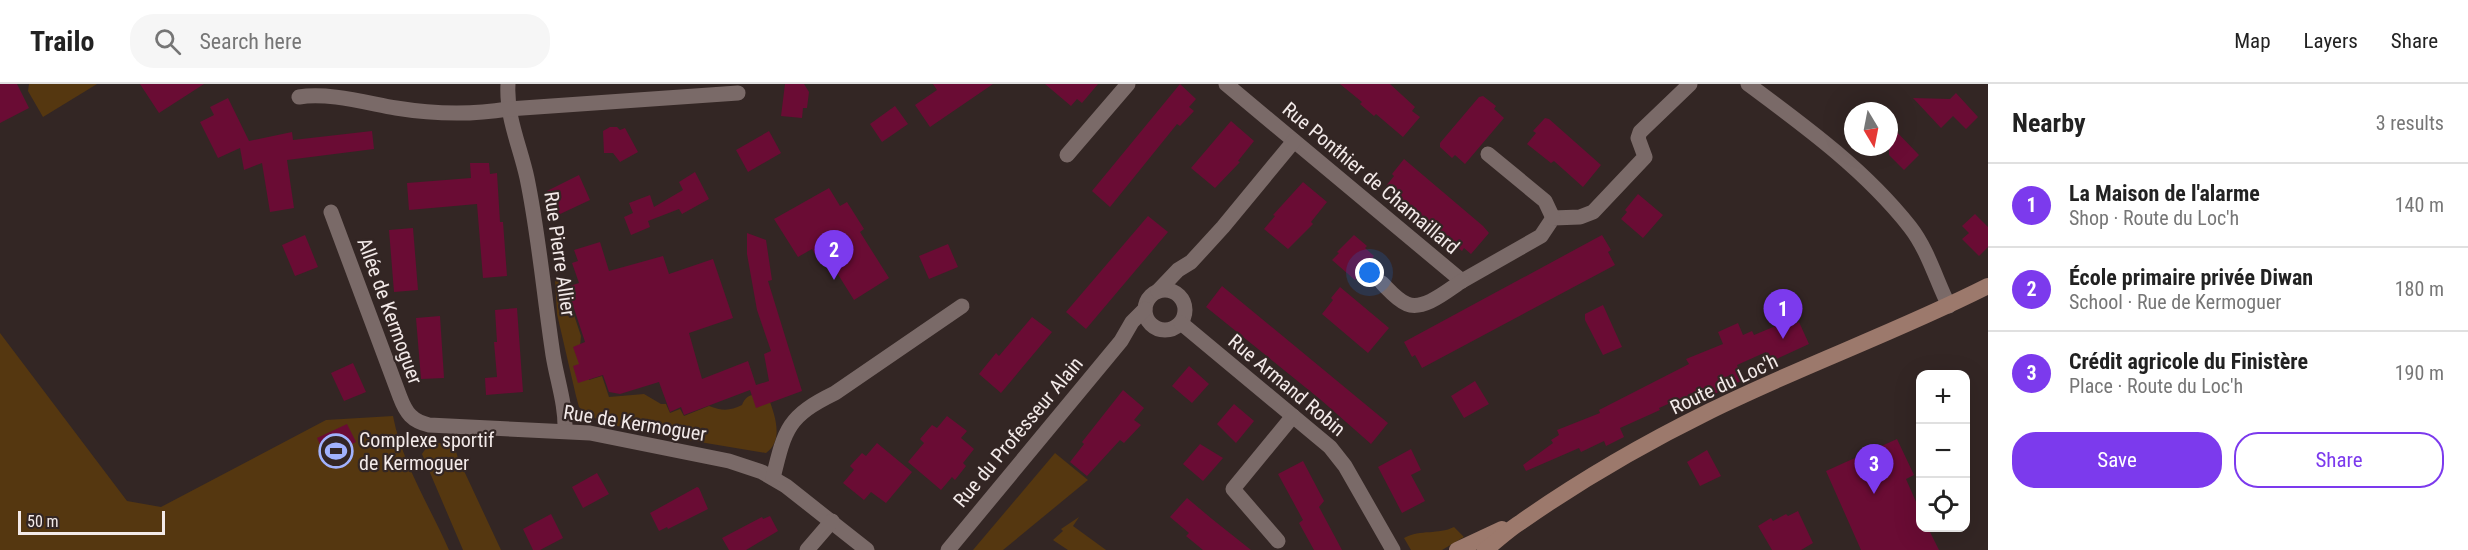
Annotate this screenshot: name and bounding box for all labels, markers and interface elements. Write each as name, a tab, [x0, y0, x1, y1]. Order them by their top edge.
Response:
search box	[130, 14, 550, 68]
text: Trailo	[30, 25, 94, 58]
icon: search	[151, 25, 184, 58]
text: Search here	[199, 29, 302, 54]
text: Map	[2234, 29, 2271, 53]
text: Layers	[2304, 29, 2358, 53]
text: Share	[2391, 29, 2438, 53]
street label: Rue Ponthier de Chamaillard	[1278, 97, 1464, 259]
north arrow	[1844, 102, 1898, 156]
text: Nearby	[2012, 108, 2086, 138]
text: 3 results	[2376, 111, 2444, 135]
text: La Maison de l'alarme	[2069, 181, 2260, 206]
street label: Rue Pierre Allier	[539, 190, 581, 318]
text: 1	[2026, 193, 2037, 217]
text: 140 m	[2395, 193, 2444, 217]
text: Shop · Route du Loc'h	[2069, 206, 2239, 230]
pin: 2	[814, 230, 854, 280]
street label: Allée de Kermoguer	[352, 234, 428, 388]
your location	[1355, 258, 1384, 287]
text: École primaire privée Diwan	[2069, 265, 2313, 290]
text: 2	[2026, 277, 2037, 301]
text: 180 m	[2395, 277, 2444, 301]
pin: 1	[1764, 290, 1802, 339]
text: School · Rue de Kermoguer	[2069, 290, 2281, 314]
street label: Rue Armand Robin	[1224, 329, 1350, 441]
street label: Route du Loc'h	[1666, 349, 1782, 419]
text: Crédit agricole du Finistère	[2069, 349, 2308, 374]
street label: Rue du Professeur Alain	[948, 352, 1088, 512]
text: 3	[2026, 361, 2037, 385]
text: 190 m	[2395, 361, 2444, 385]
map controls	[1916, 370, 1970, 532]
button: +	[1916, 370, 1970, 424]
text: Place · Route du Loc'h	[2069, 374, 2243, 398]
street label: Rue de Kermoguer	[562, 400, 708, 446]
button: −	[1916, 424, 1970, 478]
place label: Complexe sportif de Kermoguer	[359, 428, 495, 475]
button: Save	[2012, 432, 2222, 488]
button: Share	[2234, 432, 2444, 488]
sports icon: Complexe sportif de Kermoguer	[318, 433, 354, 469]
pin: 3	[1854, 444, 1894, 494]
button: locate	[1916, 478, 1970, 532]
scale bar	[18, 508, 165, 536]
text: 50 m	[27, 512, 59, 531]

